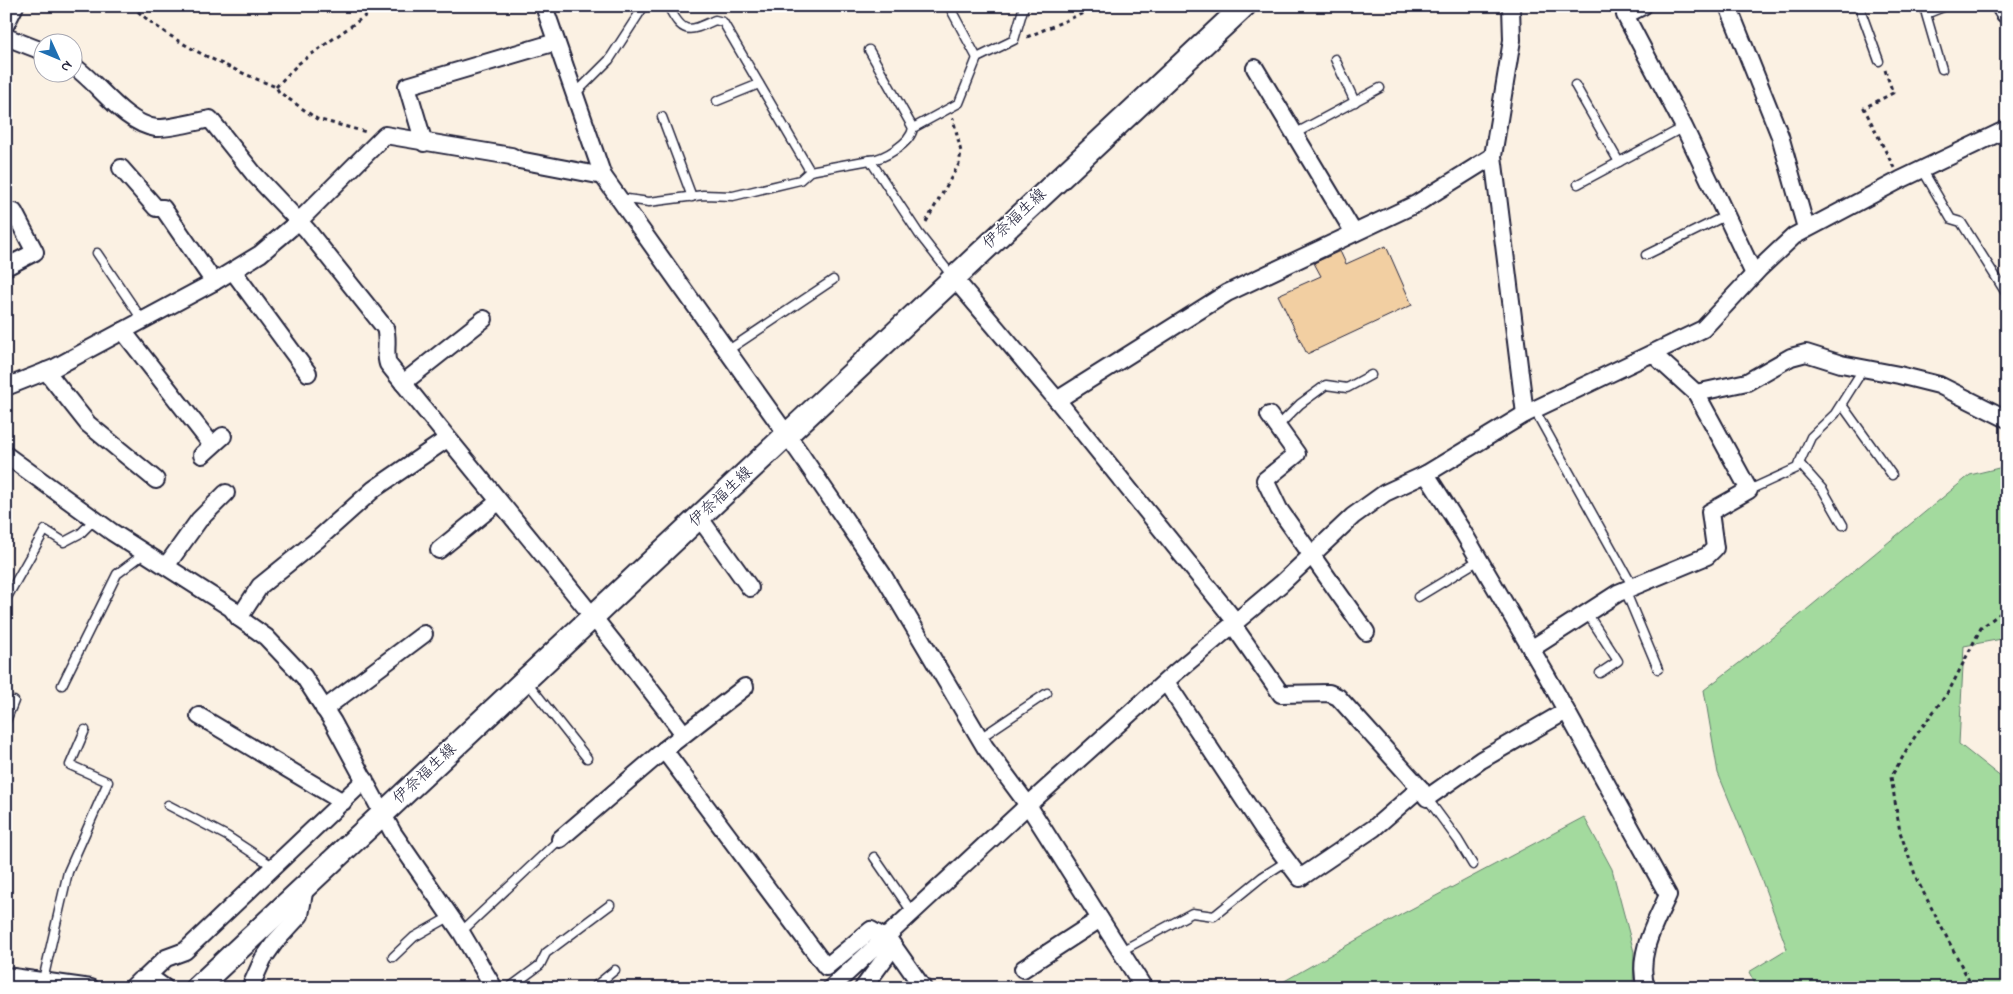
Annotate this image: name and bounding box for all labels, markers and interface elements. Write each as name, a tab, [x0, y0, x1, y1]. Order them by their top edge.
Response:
north arrow	[32, 32, 82, 82]
text: N	[55, 55, 77, 77]
street label: 伊奈福生線	[978, 183, 1052, 255]
street label: 伊奈福生線	[684, 461, 758, 533]
street label: 伊奈福生線	[388, 738, 462, 810]

